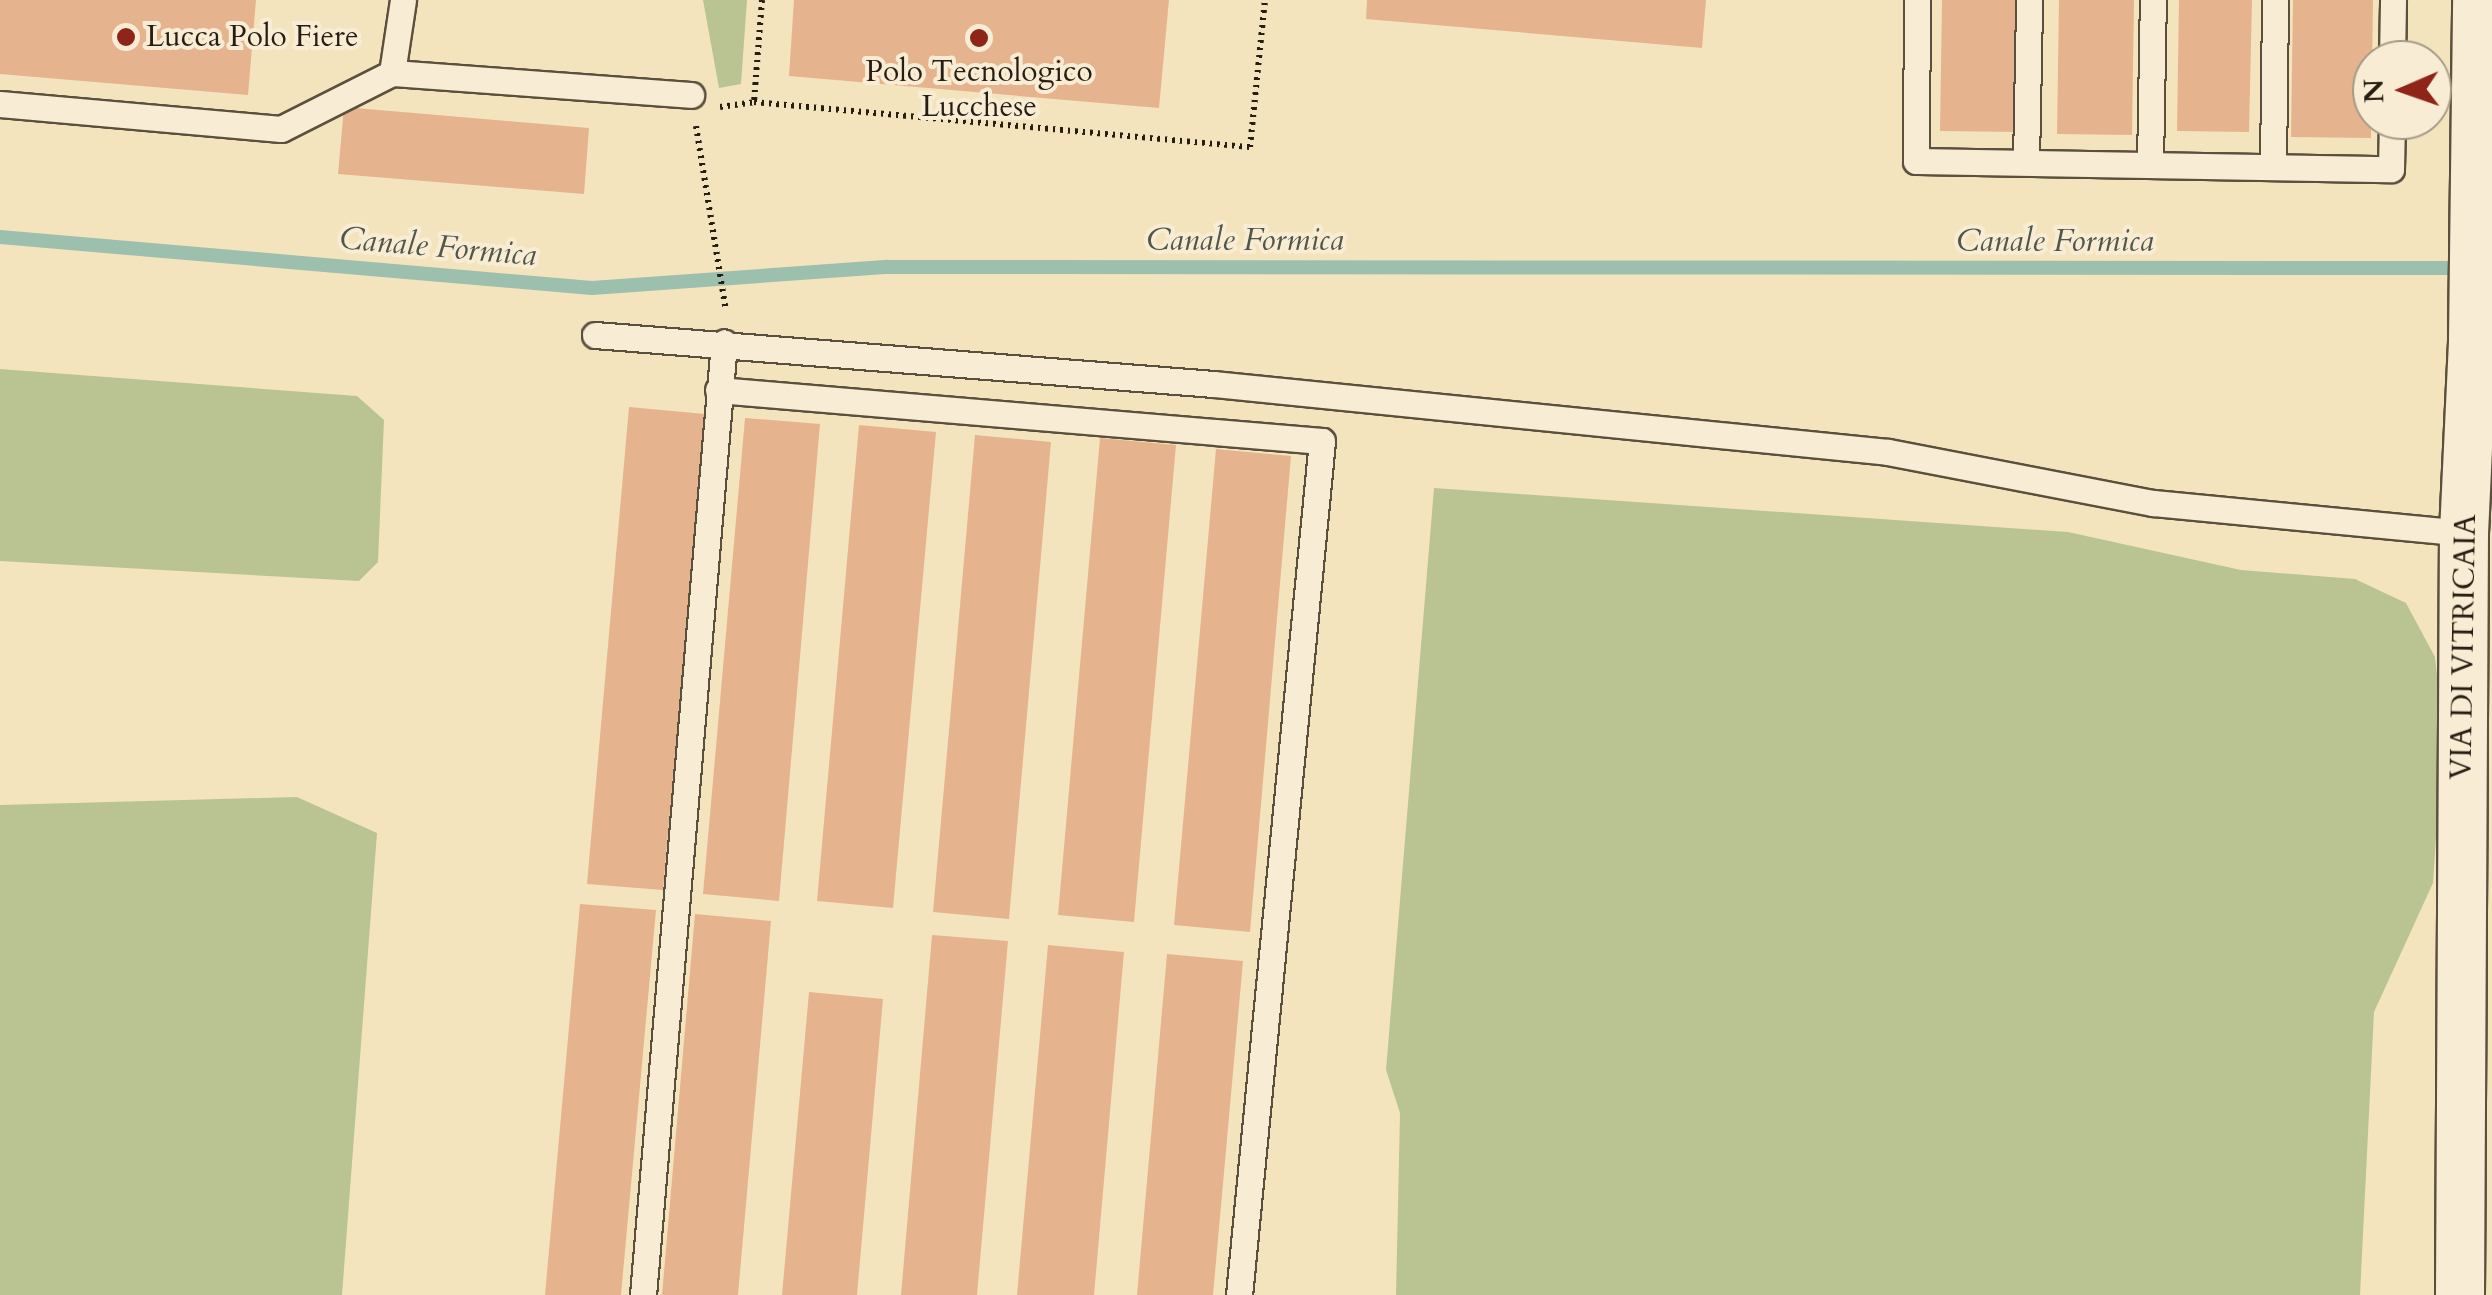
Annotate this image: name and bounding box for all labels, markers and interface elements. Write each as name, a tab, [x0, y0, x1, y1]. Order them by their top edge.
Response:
place label: Lucca Polo Fiere	[146, 19, 359, 55]
marker: Lucca Polo Fiere	[115, 26, 137, 48]
marker: Polo Tecnologico Lucchese	[968, 27, 990, 49]
north arrow	[2352, 40, 2452, 140]
place label: Polo Tecnologico Lucchese	[865, 54, 1093, 124]
text: N	[2355, 78, 2393, 104]
water label: Canale Formica	[338, 219, 538, 275]
water label: Canale Formica	[1146, 221, 1344, 259]
water label: Canale Formica	[1956, 222, 2154, 260]
street label: VIA DI VITRICAIA	[2444, 514, 2484, 780]

